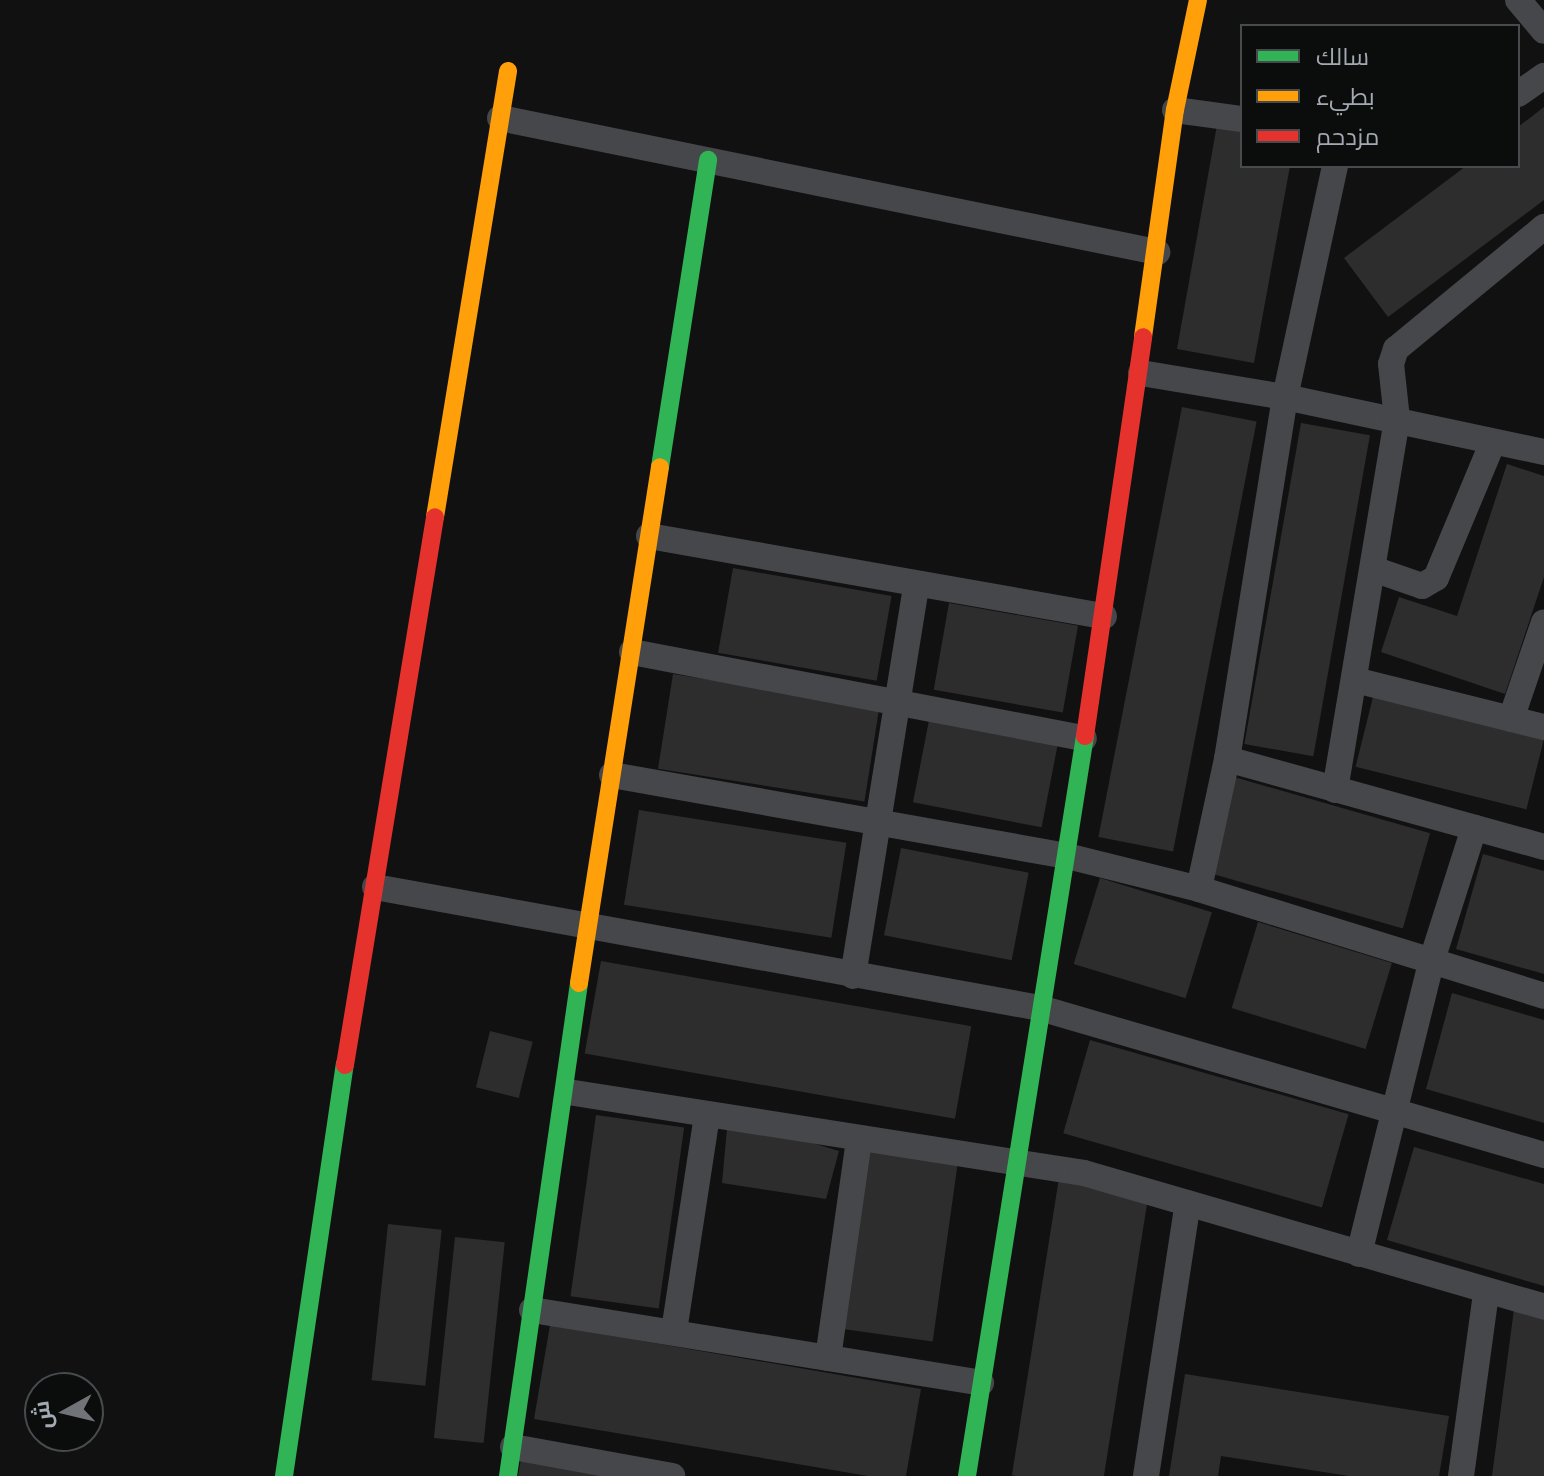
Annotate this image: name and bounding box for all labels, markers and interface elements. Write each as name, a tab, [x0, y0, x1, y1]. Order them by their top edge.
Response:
legend	[1240, 24, 1520, 168]
text: سالك	[1316, 41, 1369, 70]
text: بطيء	[1316, 81, 1375, 110]
text: مزدحم	[1316, 121, 1379, 150]
north arrow	[24, 1372, 104, 1452]
text: ش	[26, 1399, 57, 1431]

